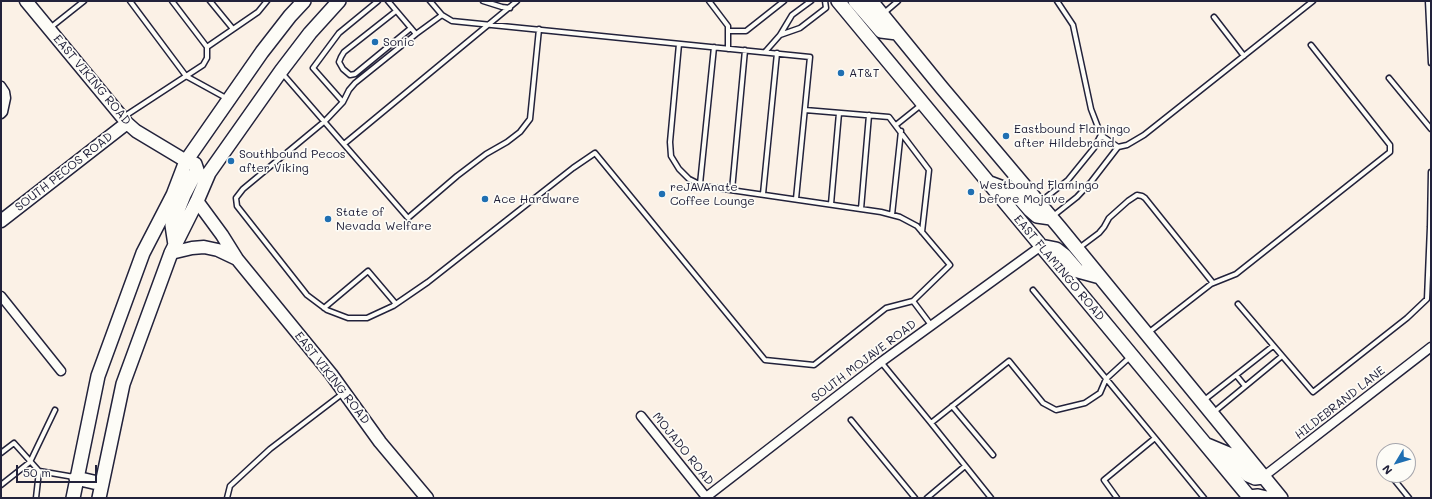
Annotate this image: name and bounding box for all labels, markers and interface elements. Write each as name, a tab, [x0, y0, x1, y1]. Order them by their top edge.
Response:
street label: EAST VIKING ROAD	[50, 32, 134, 128]
place label: Sonic	[383, 35, 414, 49]
marker: Sonic	[370, 37, 380, 47]
place label: AT&T	[849, 66, 879, 80]
marker: AT&T	[836, 68, 846, 78]
place label: Eastbound Flamingo after Hildebrand	[1014, 122, 1130, 150]
street label: SOUTH PECOS ROAD	[12, 129, 116, 215]
marker: Eastbound Flamingo after Hildebrand	[1001, 131, 1011, 141]
place label: Southbound Pecos after Viking	[239, 147, 346, 175]
marker: Southbound Pecos after Viking	[226, 156, 236, 166]
place label: Westbound Flamingo before Mojave	[979, 178, 1099, 206]
place label: reJAVAnate Coffee Lounge	[670, 180, 755, 208]
marker: Westbound Flamingo before Mojave	[966, 187, 976, 197]
marker: reJAVAnate Coffee Lounge	[657, 189, 667, 199]
place label: Ace Hardware	[493, 192, 580, 206]
marker: Ace Hardware	[480, 194, 490, 204]
place label: State of Nevada Welfare	[336, 205, 432, 233]
street label: EAST FLAMINGO ROAD	[1011, 212, 1107, 324]
marker: State of Nevada Welfare	[323, 214, 333, 224]
street label: SOUTH MOJAVE ROAD	[809, 317, 919, 405]
street label: EAST VIKING ROAD	[291, 329, 373, 427]
street label: HILDEBRAND LANE	[1292, 363, 1388, 443]
street label: MOJADO ROAD	[649, 410, 717, 488]
north arrow	[1376, 443, 1416, 483]
scale bar	[18, 457, 99, 483]
text: N	[1378, 462, 1395, 478]
text: 50 m	[23, 464, 51, 480]

